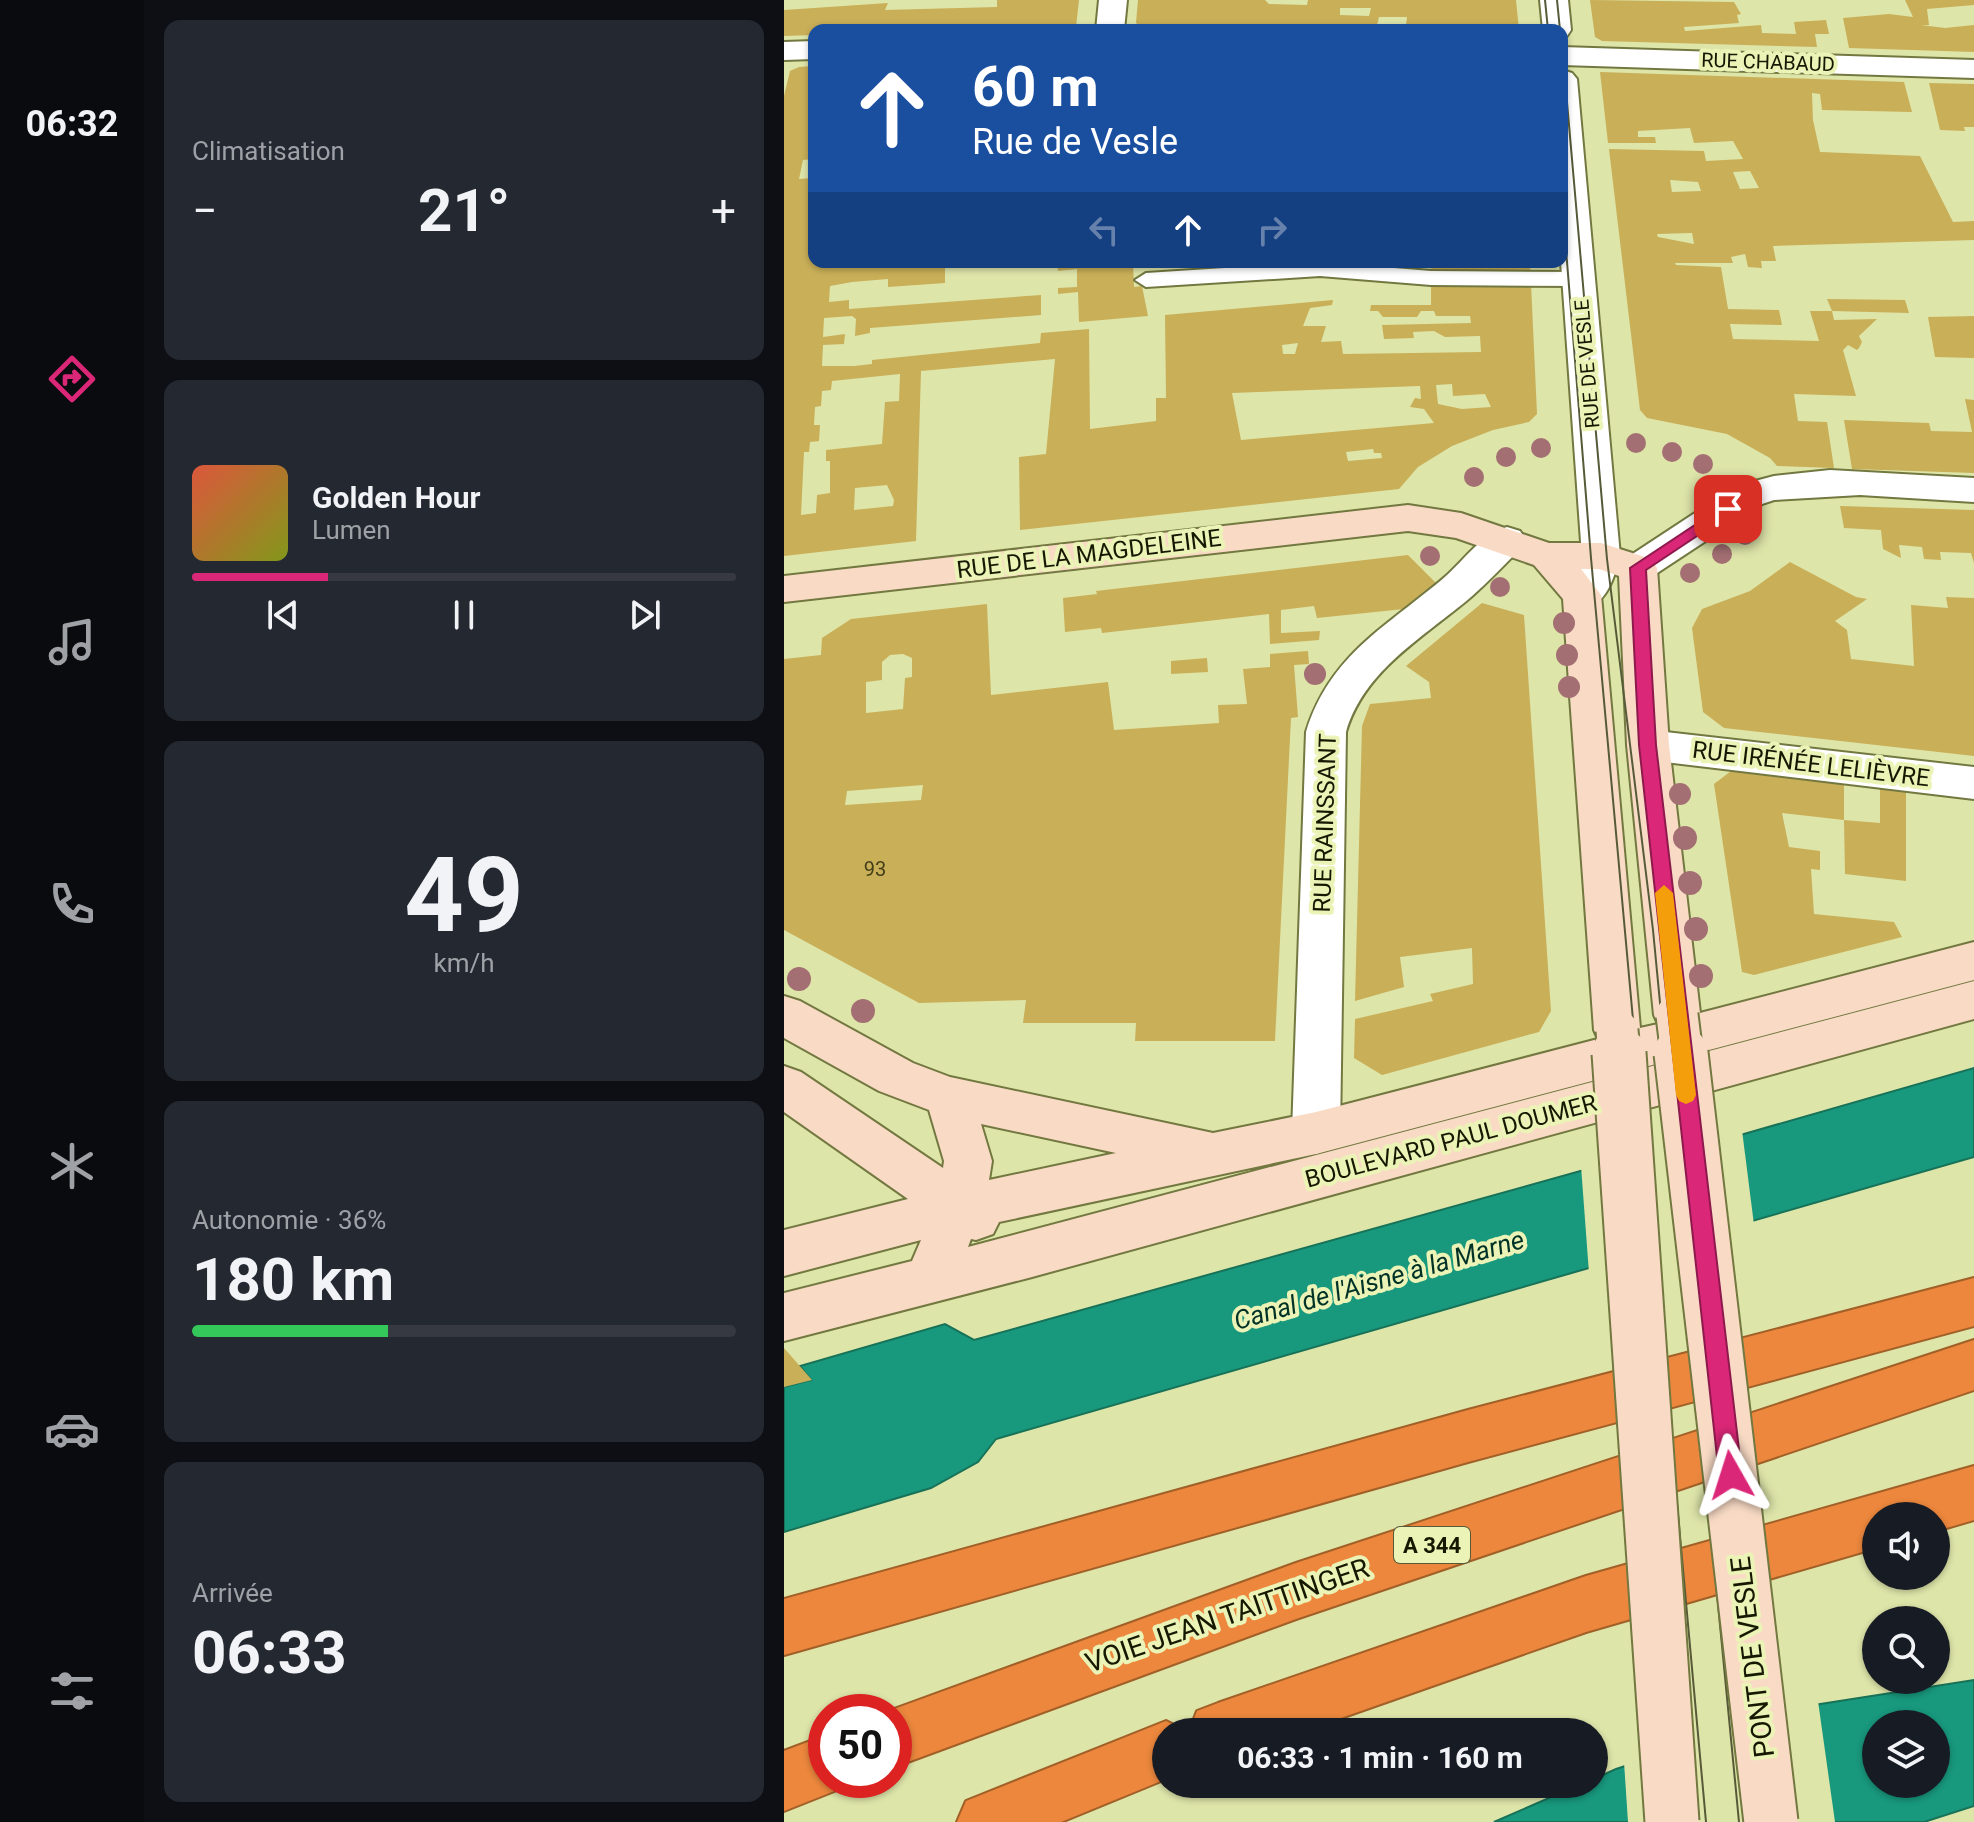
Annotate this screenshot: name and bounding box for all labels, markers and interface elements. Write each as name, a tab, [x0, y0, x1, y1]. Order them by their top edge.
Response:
street label: RUE CHABAUD	[1701, 48, 1835, 76]
text: 60 m	[972, 54, 1099, 120]
icon: ahead	[840, 56, 944, 160]
text: 06:32	[26, 103, 118, 145]
text: Rue de Vesle	[972, 121, 1178, 163]
text: Climatisation	[192, 136, 345, 166]
text: 21°	[418, 175, 510, 246]
text: −	[192, 185, 217, 237]
text: +	[711, 185, 736, 237]
icon: left	[1082, 208, 1126, 252]
icon: ahead	[1166, 208, 1210, 252]
icon: right	[1250, 208, 1294, 252]
street label: RUE DE VESLE	[1569, 299, 1605, 429]
icon: directions	[44, 351, 100, 407]
pin	[1694, 475, 1762, 543]
text: Golden Hour	[312, 480, 481, 515]
icon: arrive	[1706, 487, 1750, 531]
text: Lumen	[312, 515, 391, 545]
street label: RUE DE LA MAGDELEINE	[955, 524, 1223, 584]
icon: previous	[261, 593, 305, 637]
icon: pause	[442, 593, 486, 637]
icon: next	[623, 593, 667, 637]
icon: music	[44, 614, 100, 670]
street label: RUE RAINSSANT	[1308, 733, 1342, 913]
street label: RUE IRÉNÉE LELIÈVRE	[1691, 736, 1931, 792]
text: 49	[404, 835, 524, 956]
house number: 93	[864, 857, 886, 881]
icon: phone	[44, 876, 100, 932]
text: km/h	[433, 948, 495, 978]
street label: BOULEVARD PAUL DOUMER	[1302, 1089, 1600, 1193]
icon: climate	[44, 1138, 100, 1194]
text: Autonomie · 36%	[192, 1205, 386, 1235]
water label: Canal de l'Aisne à la Marne	[1230, 1224, 1528, 1336]
text: 180 km	[192, 1244, 394, 1315]
icon: car	[44, 1401, 100, 1457]
position arrow	[1689, 1433, 1773, 1517]
map controls	[1862, 1502, 1950, 1798]
button: sound	[1862, 1502, 1950, 1590]
road number: A 344	[1394, 1527, 1470, 1563]
street label: VOIE JEAN TAITTINGER	[1081, 1551, 1373, 1680]
street label: PONT DE VESLE	[1724, 1555, 1781, 1759]
text: Arrivée	[192, 1578, 273, 1608]
button: search	[1862, 1606, 1950, 1694]
text: 06:33	[192, 1617, 347, 1688]
icon: filters	[44, 1663, 100, 1719]
speed limit sign: 50	[808, 1694, 912, 1798]
button: layers	[1862, 1710, 1950, 1798]
text: 06:33 · 1 min · 160 m	[1237, 1740, 1523, 1775]

